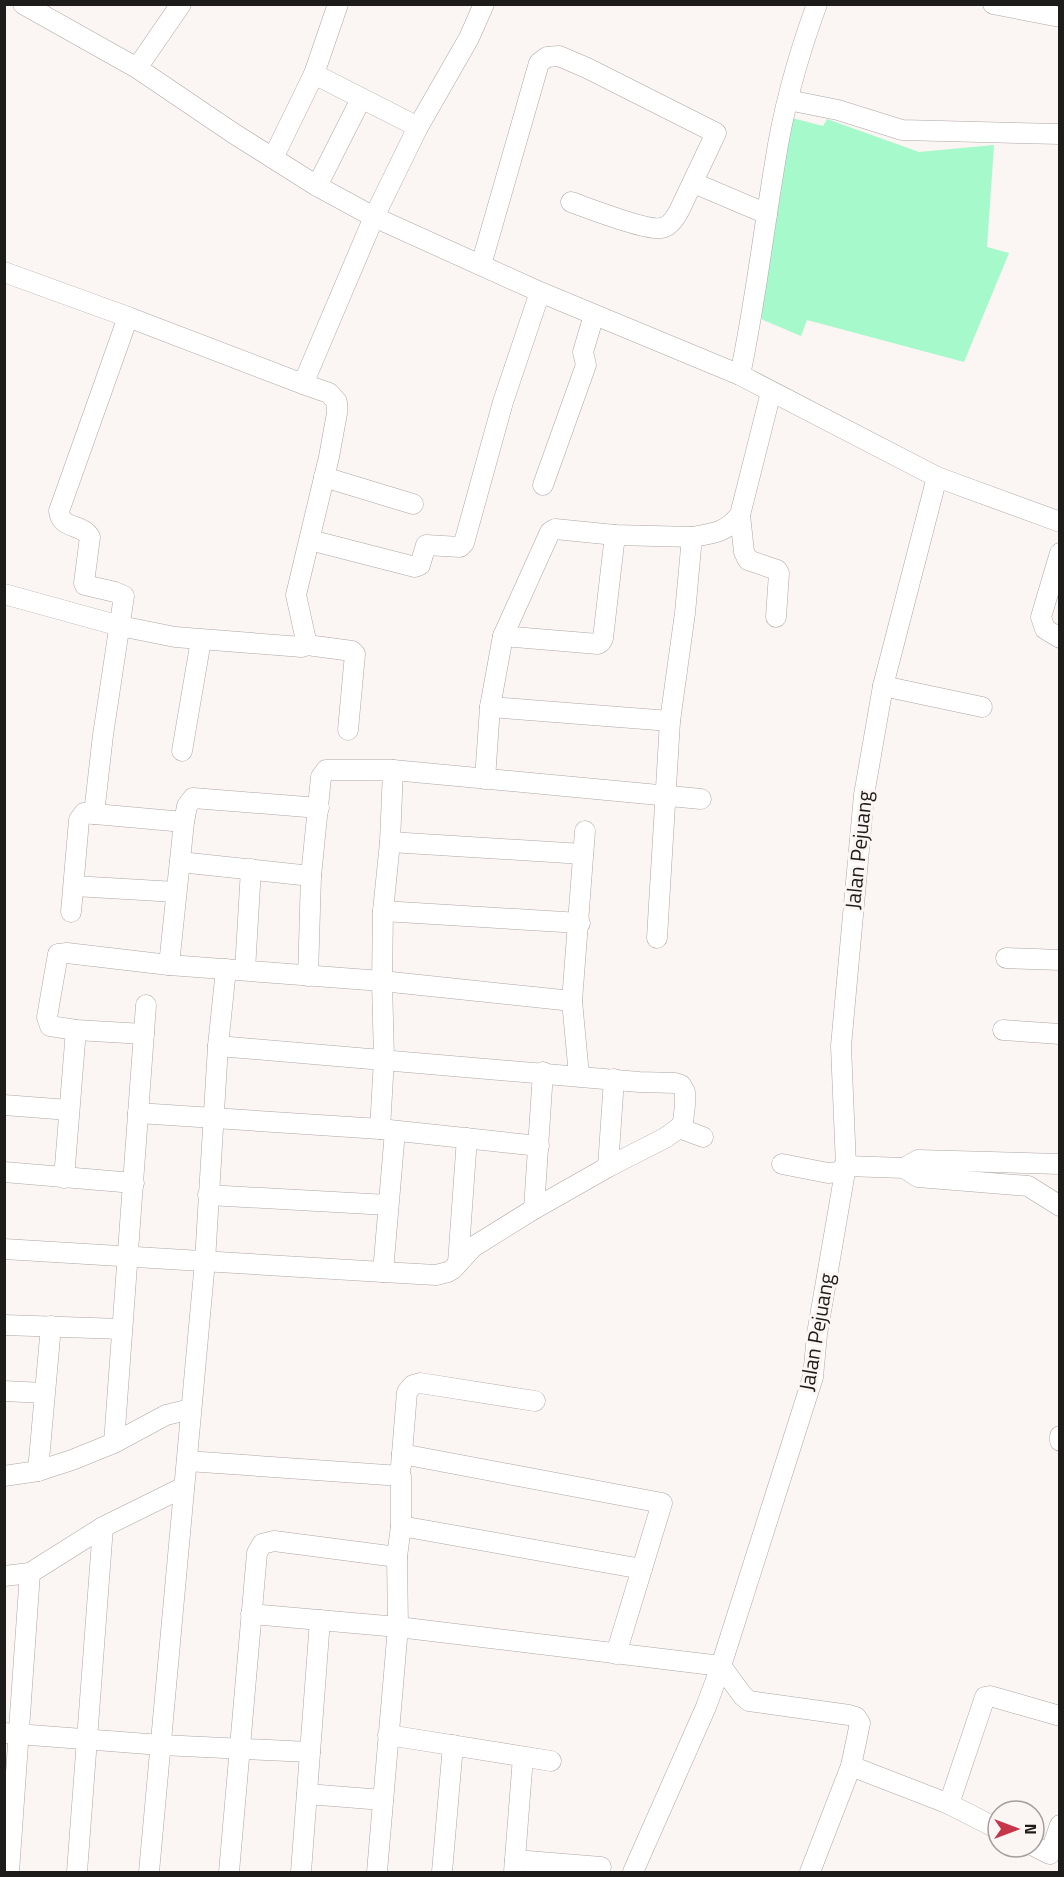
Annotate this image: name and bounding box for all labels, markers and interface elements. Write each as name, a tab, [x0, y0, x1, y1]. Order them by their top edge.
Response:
street label: Jalan Pejuang	[836, 789, 880, 911]
street label: Jalan Pejuang	[790, 1270, 842, 1393]
north arrow	[986, 1799, 1046, 1859]
text: N	[1019, 1823, 1043, 1835]

